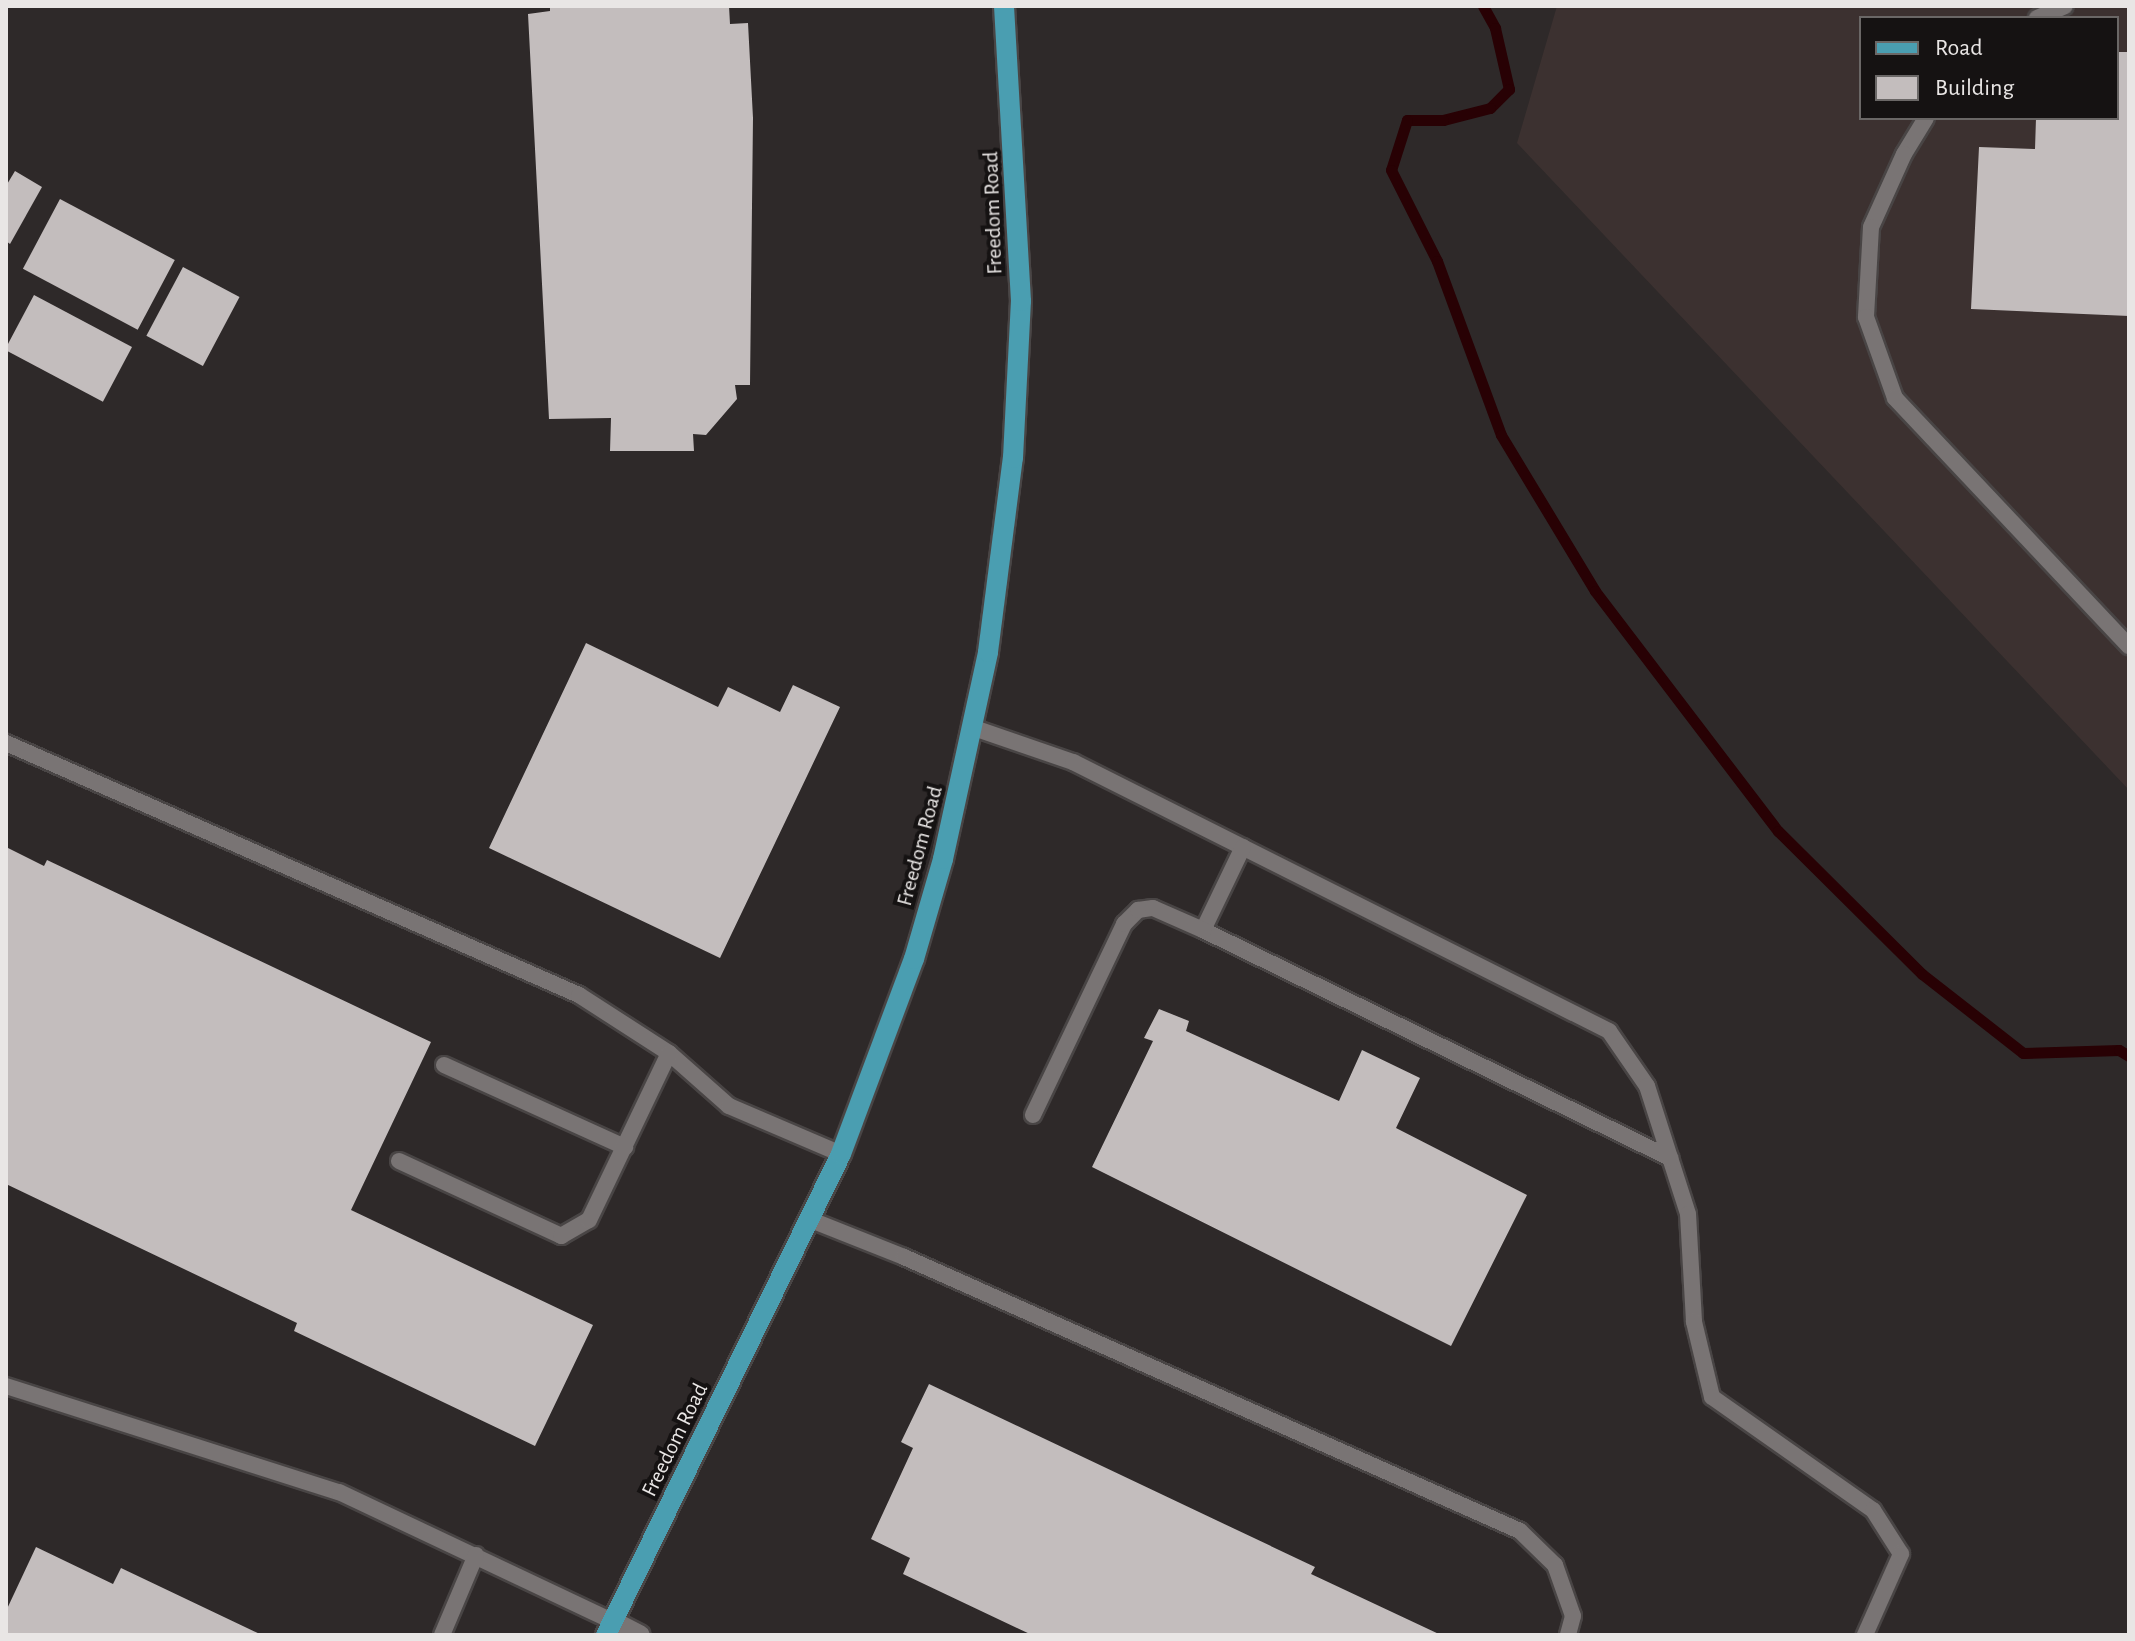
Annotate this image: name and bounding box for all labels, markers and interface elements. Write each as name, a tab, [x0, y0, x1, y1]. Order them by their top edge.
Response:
legend	[1859, 16, 2119, 120]
text: Road	[1935, 36, 1983, 60]
text: Building	[1935, 76, 2014, 100]
street label: Freedom Road	[978, 151, 1008, 275]
street label: Freedom Road	[891, 783, 949, 909]
street label: Freedom Road	[636, 1379, 714, 1501]

